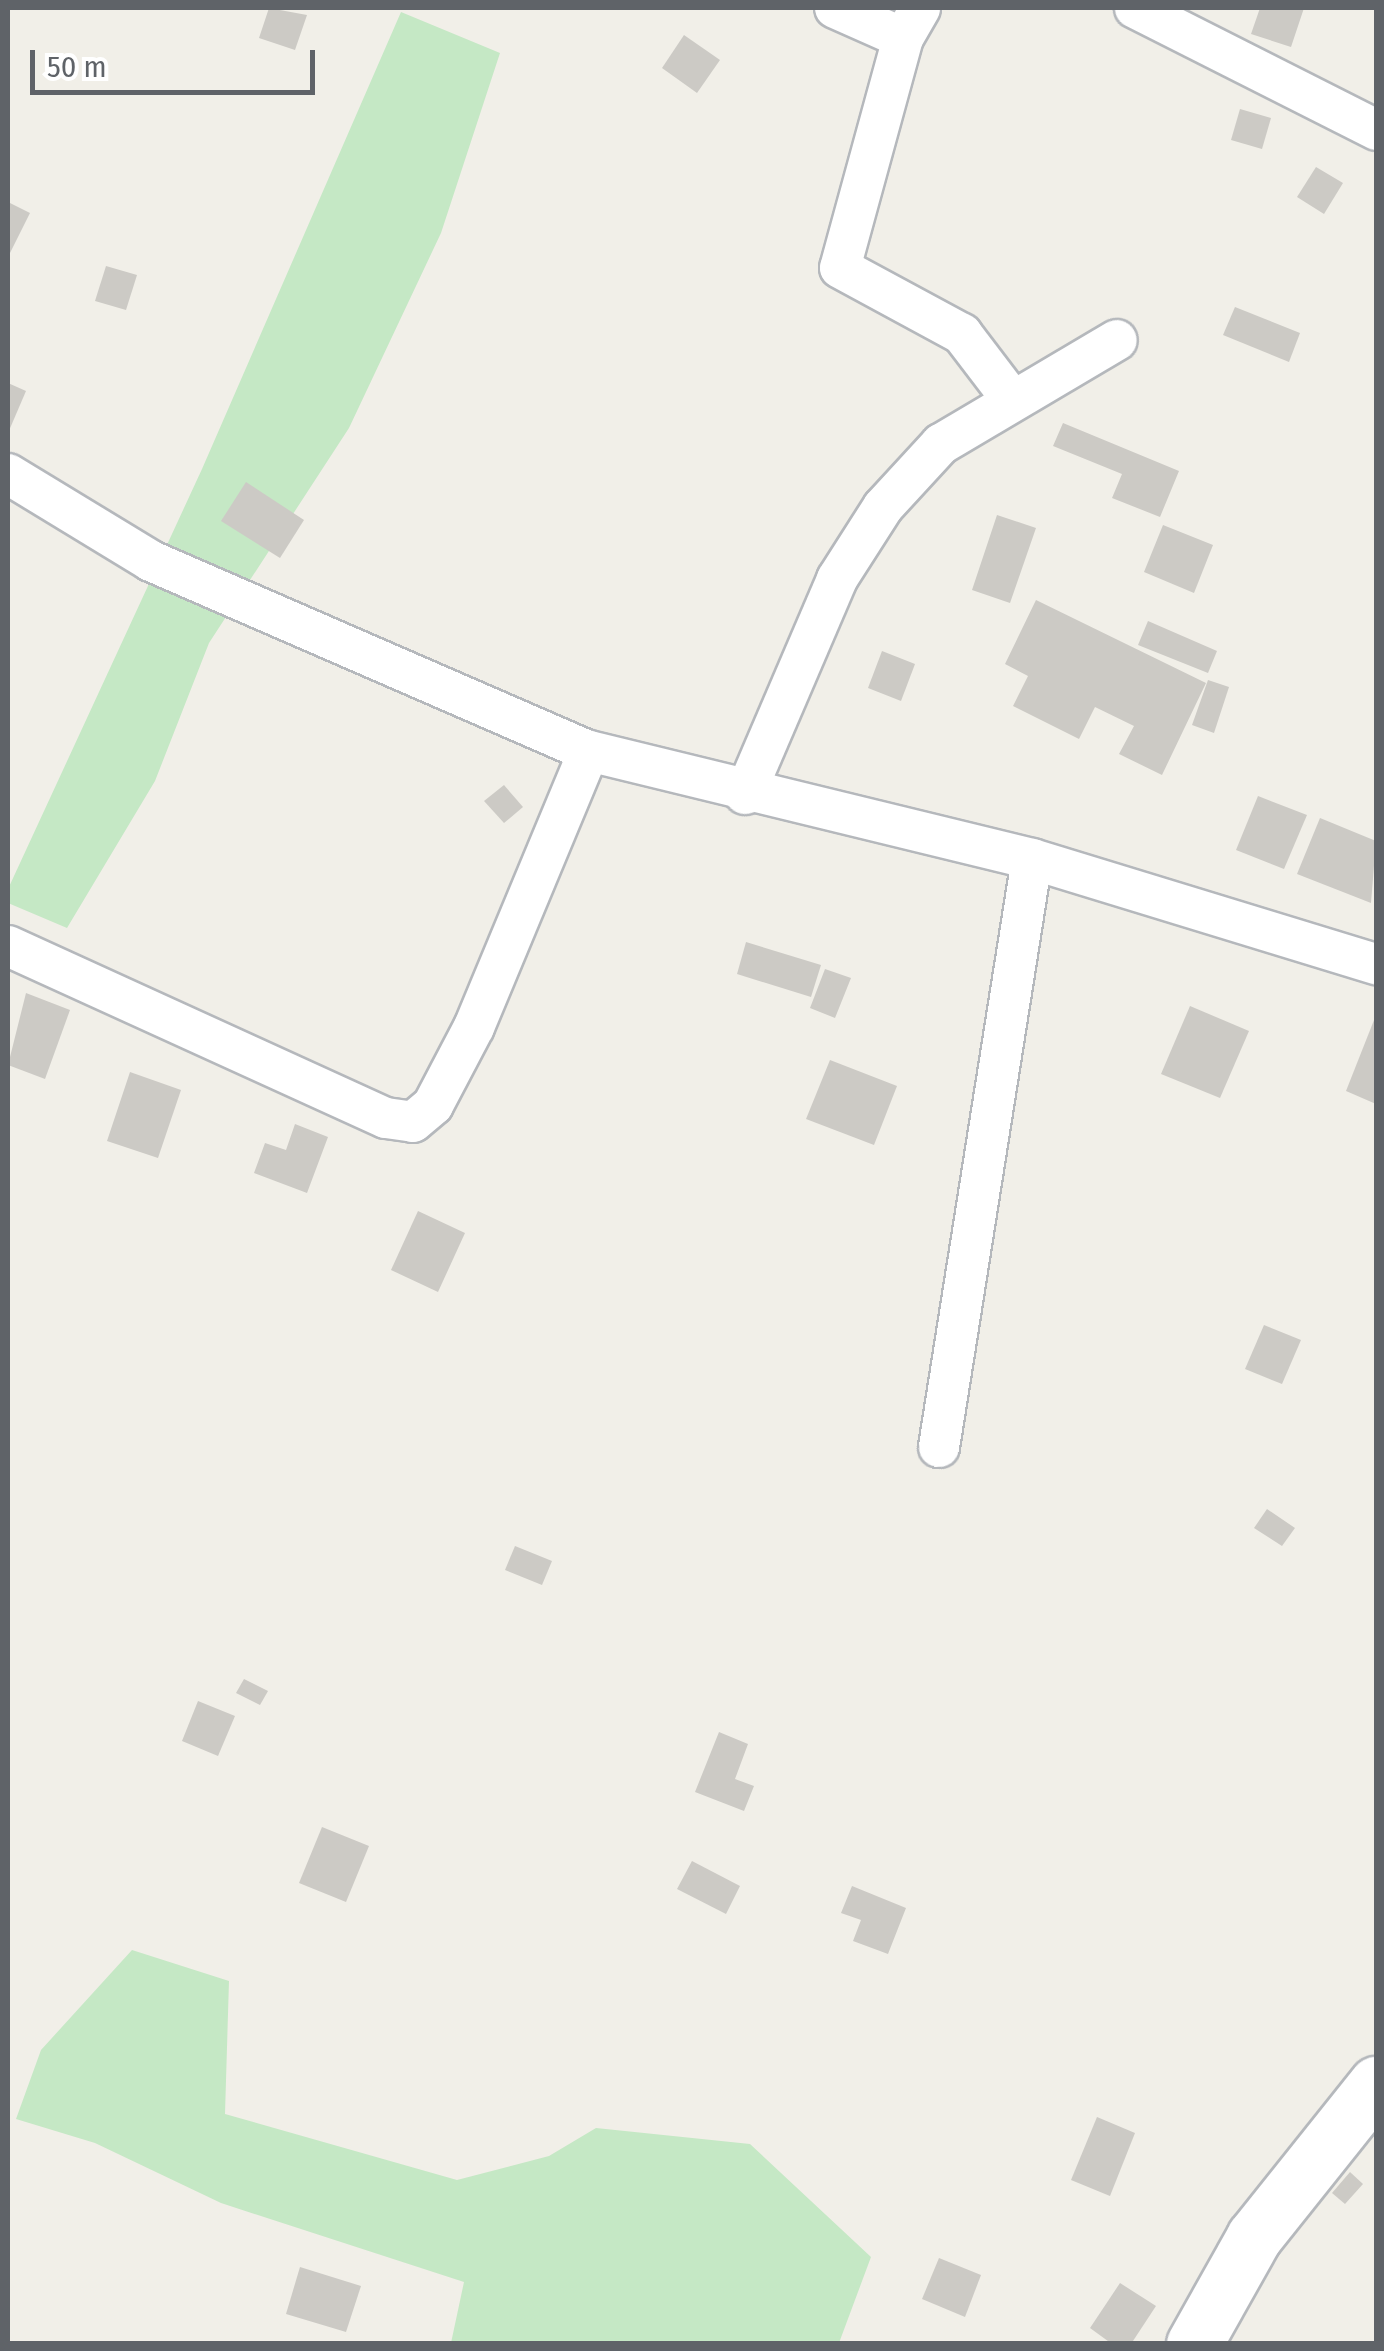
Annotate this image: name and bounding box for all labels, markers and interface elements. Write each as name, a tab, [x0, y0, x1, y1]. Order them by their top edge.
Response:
scale bar	[35, 30, 320, 92]
text: 50 m	[47, 49, 107, 85]

